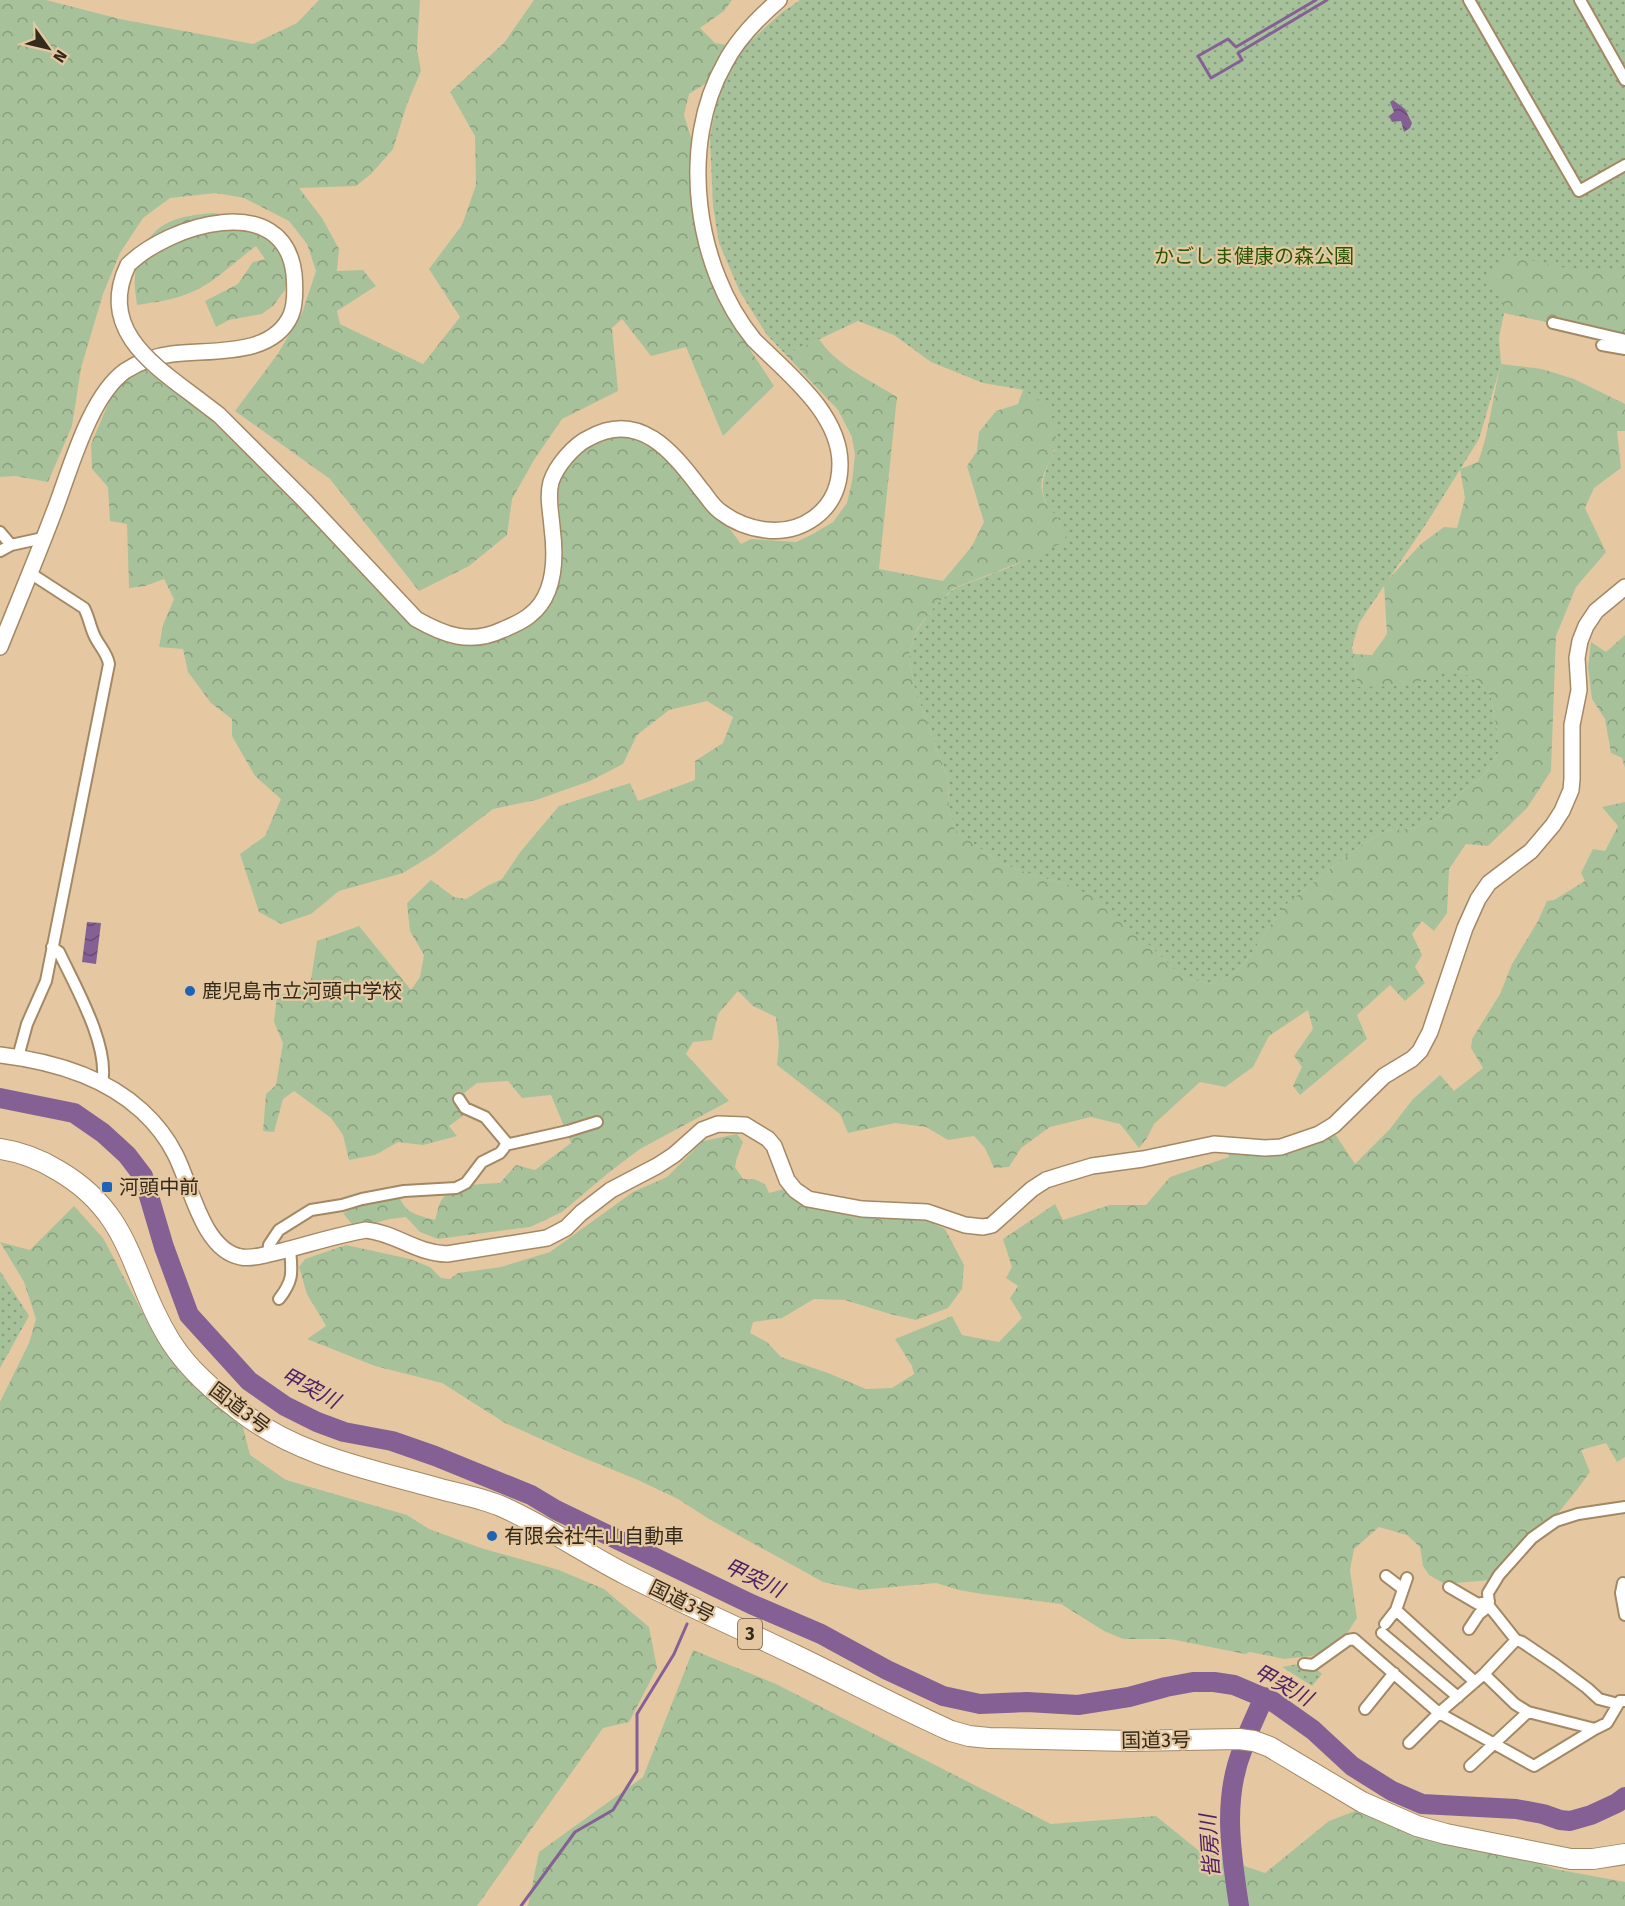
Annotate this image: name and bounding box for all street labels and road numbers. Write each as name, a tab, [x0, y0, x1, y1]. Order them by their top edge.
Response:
street label: 国道3号	[205, 1377, 275, 1439]
street label: 国道3号	[645, 1575, 719, 1627]
road number: 3	[738, 1619, 762, 1649]
street label: 国道3号	[1121, 1727, 1191, 1753]

